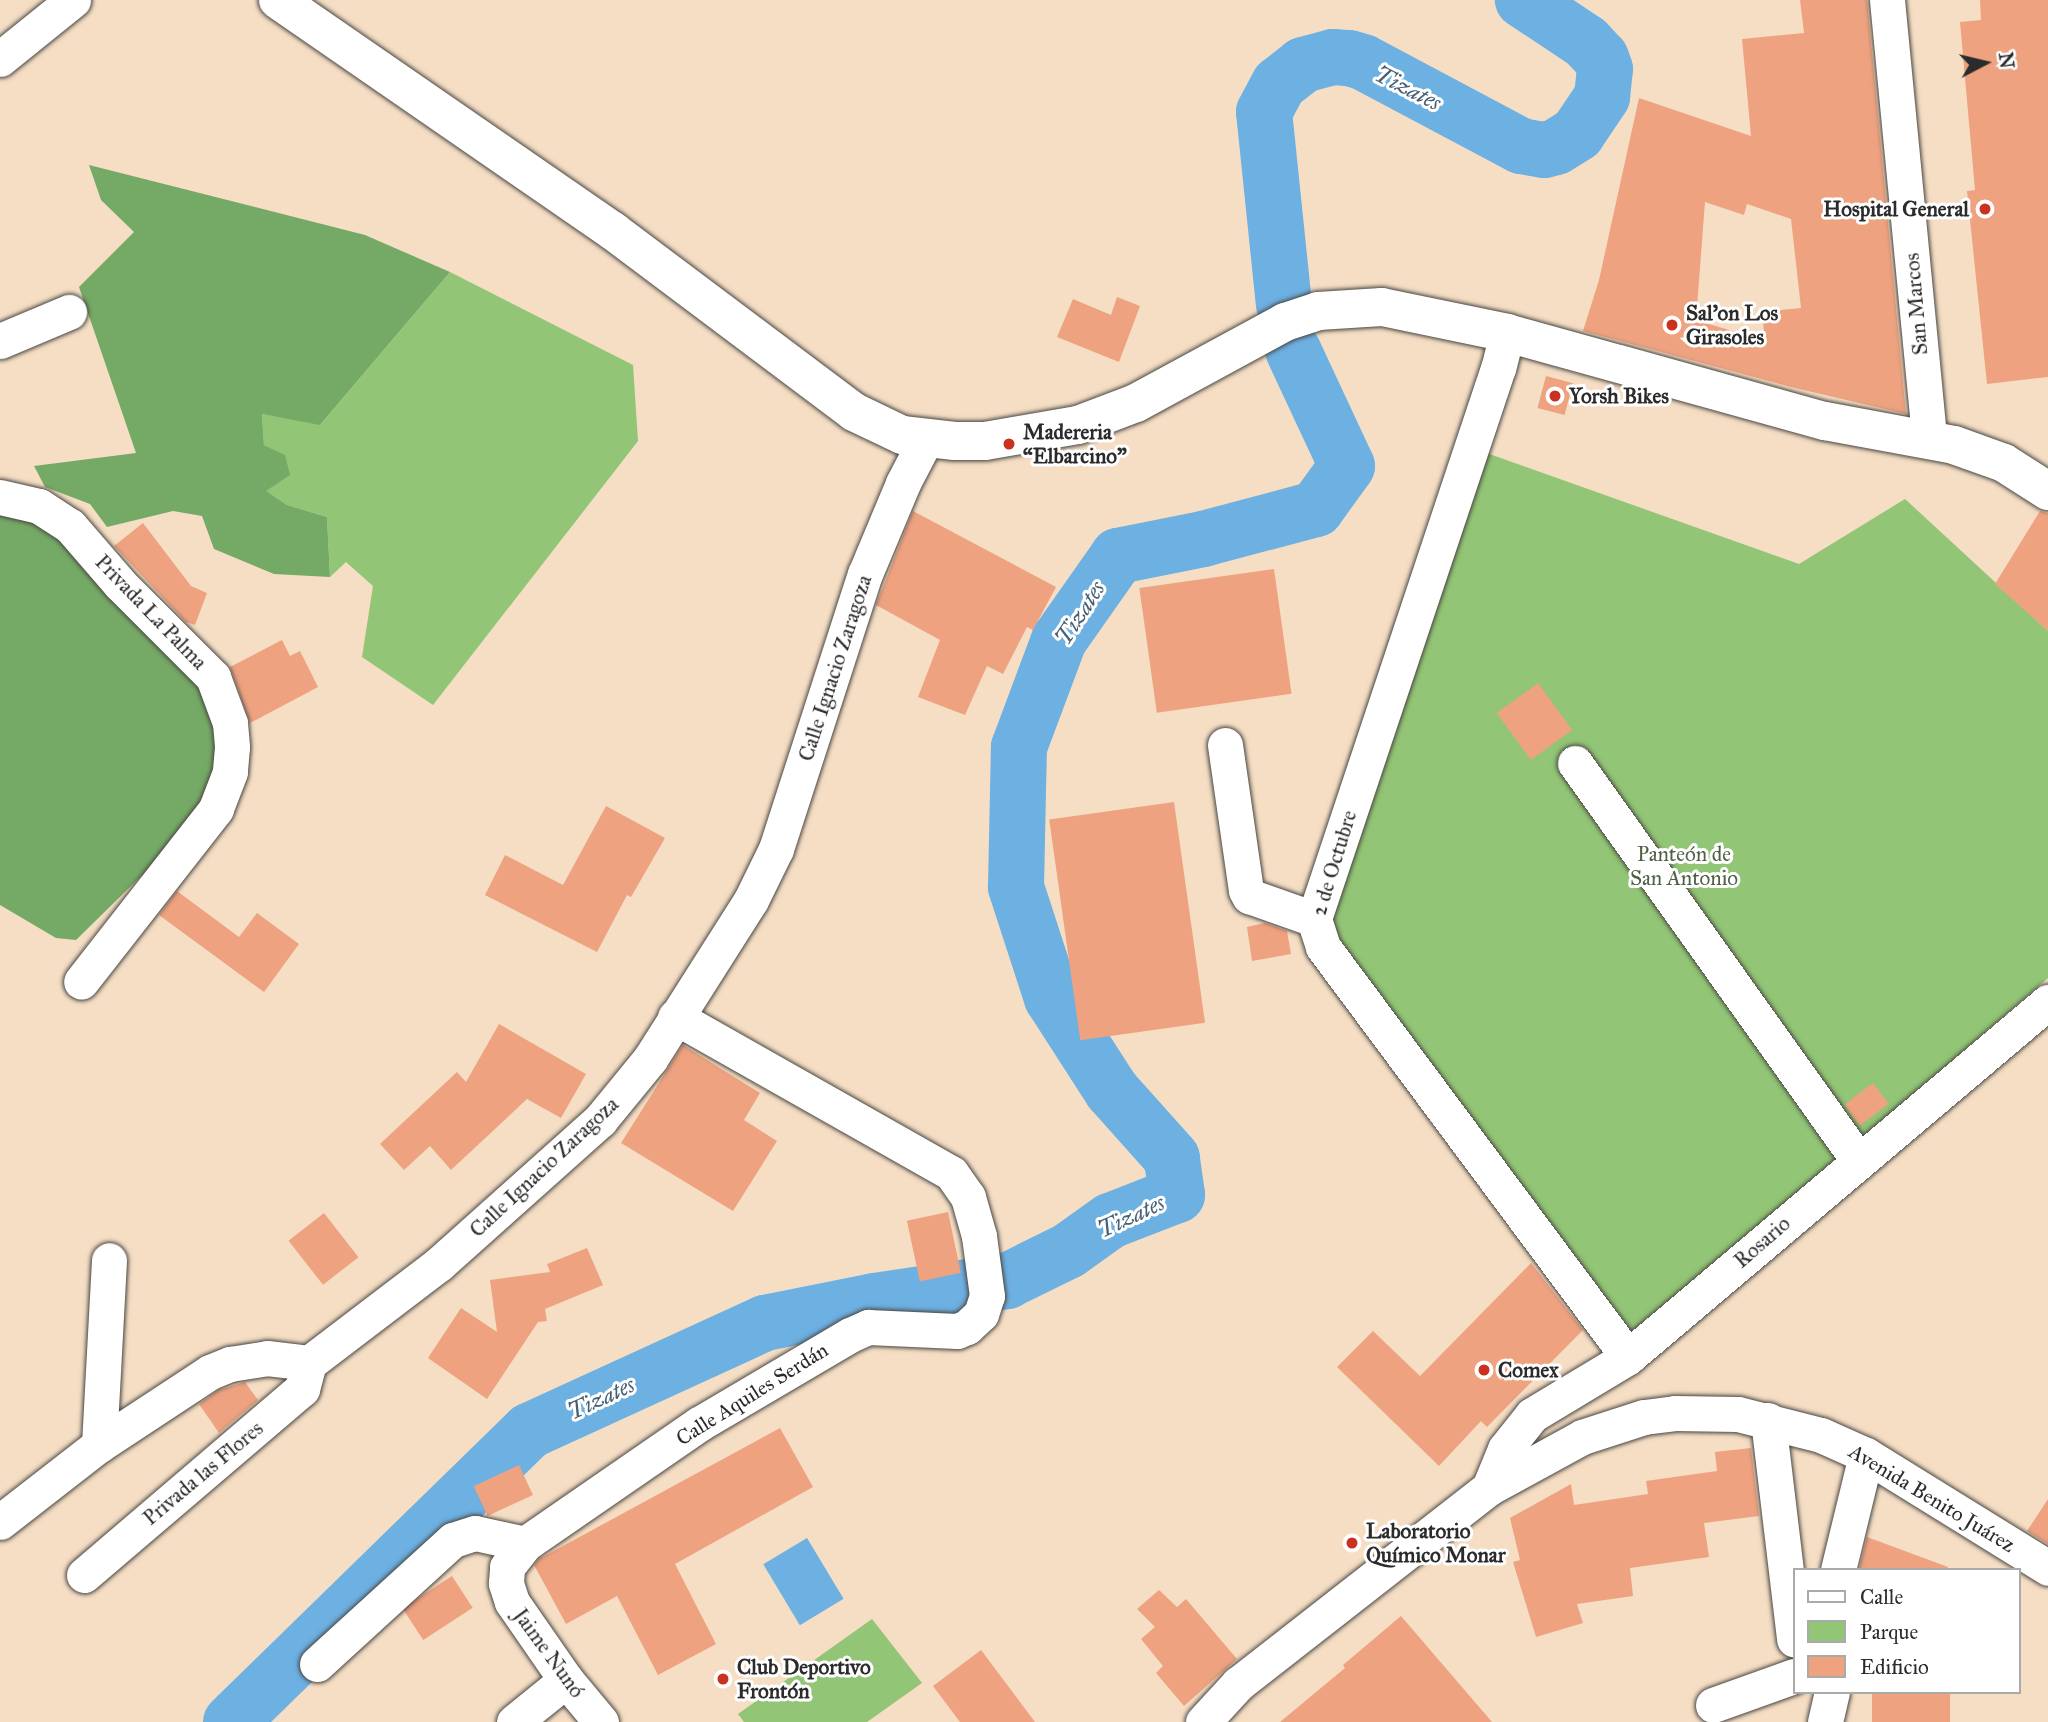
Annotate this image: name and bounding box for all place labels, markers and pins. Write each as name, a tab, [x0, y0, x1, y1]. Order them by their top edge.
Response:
place label: Hospital General	[1823, 196, 1969, 222]
marker: Hospital General	[1975, 199, 1995, 219]
place label: Sal'on Los Girasoles	[1686, 300, 1778, 350]
marker: Sal'on Los Girasoles	[1664, 317, 1680, 333]
place label: Yorsh Bikes	[1569, 383, 1669, 409]
marker: Yorsh Bikes	[1547, 388, 1563, 404]
place label: Madereria “Elbarcino”	[1023, 419, 1127, 469]
marker: Madereria “Elbarcino”	[1001, 436, 1017, 452]
place label: Comex	[1498, 1357, 1559, 1383]
marker: Comex	[1476, 1362, 1492, 1378]
place label: Laboratorio Químico Monar	[1366, 1518, 1506, 1568]
marker: Laboratorio Químico Monar	[1344, 1535, 1360, 1551]
place label: Club Deportivo Frontón	[737, 1654, 871, 1704]
marker: Club Deportivo Frontón	[715, 1671, 731, 1687]

